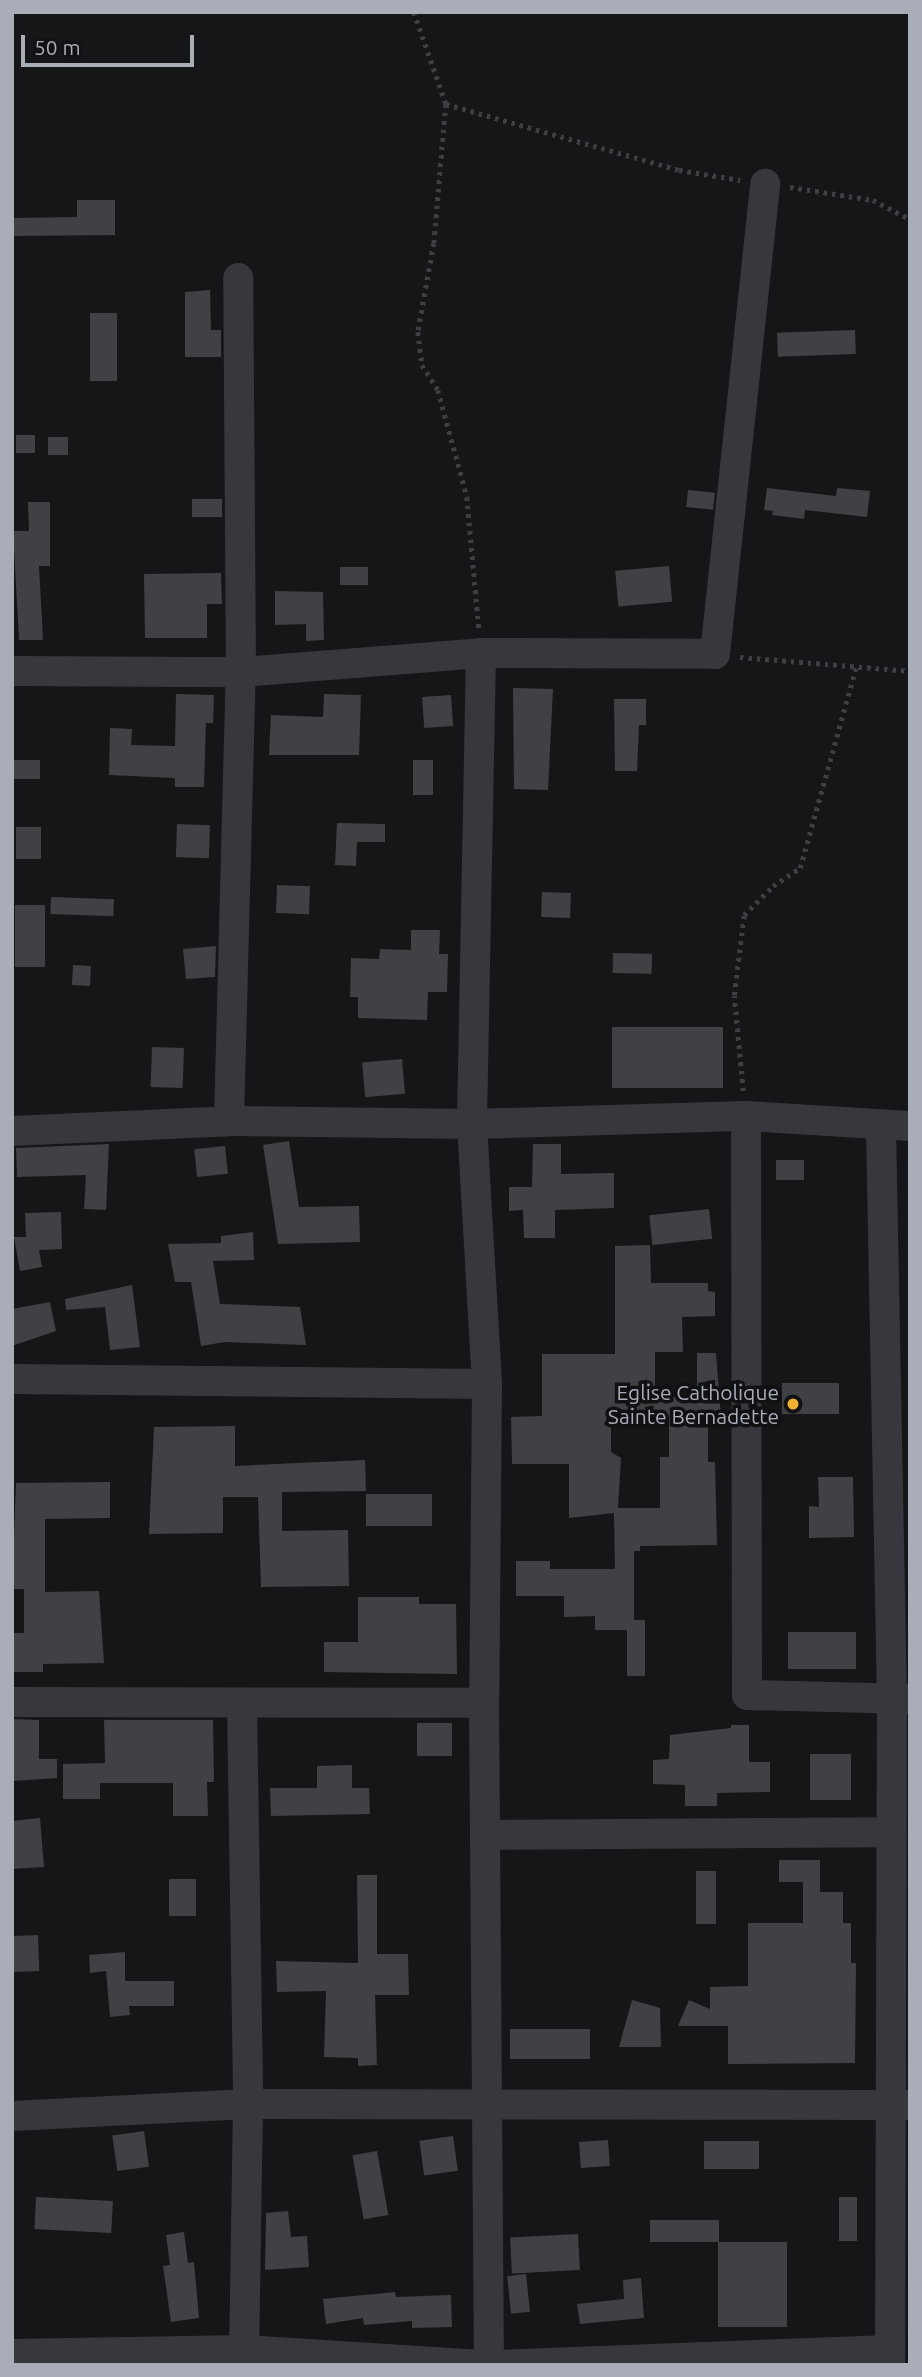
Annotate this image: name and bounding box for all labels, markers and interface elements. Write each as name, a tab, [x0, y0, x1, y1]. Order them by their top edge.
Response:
scale bar	[24, 21, 198, 65]
text: 50 m	[34, 35, 81, 59]
place label: Eglise Catholique Sainte Bernadette	[608, 1379, 779, 1429]
marker: Eglise Catholique Sainte Bernadette	[785, 1396, 801, 1412]

